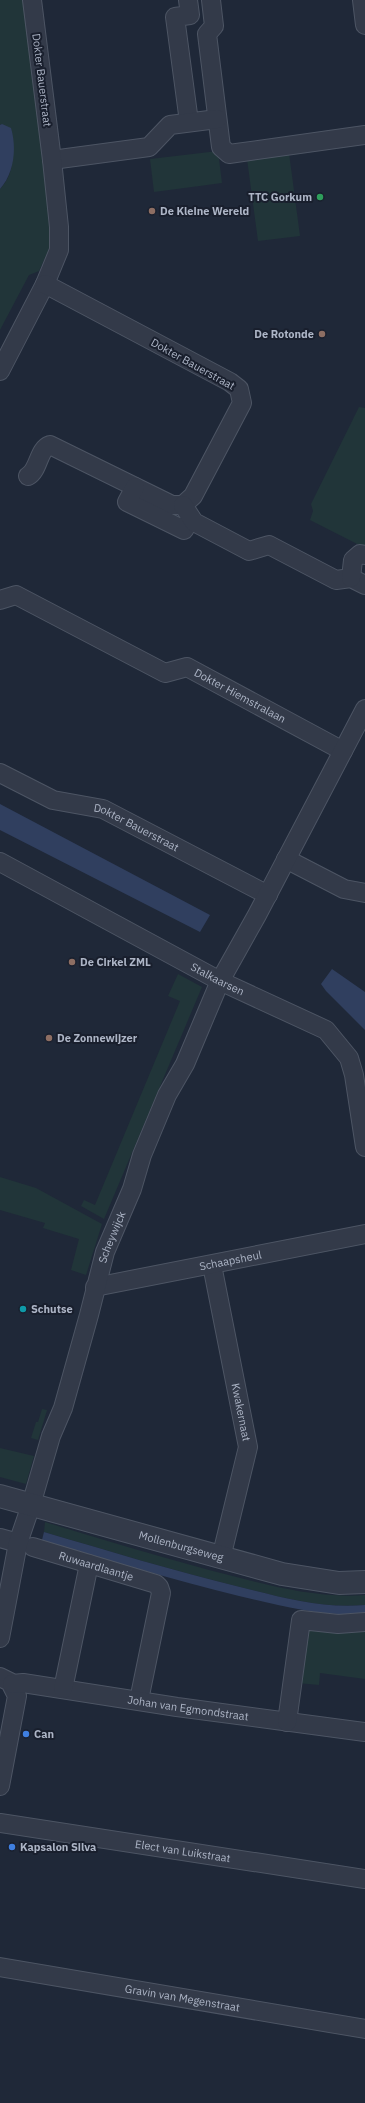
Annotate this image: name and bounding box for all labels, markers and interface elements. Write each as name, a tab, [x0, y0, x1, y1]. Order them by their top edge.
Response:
street label: Dokter Bauerstraat	[29, 33, 55, 128]
place label: TTC Gorkum	[248, 190, 312, 204]
marker: TTC Gorkum	[315, 192, 325, 202]
place label: De Kleine Wereld	[160, 204, 249, 218]
marker: De Kleine Wereld	[147, 206, 157, 216]
place label: De Rotonde	[254, 327, 314, 341]
marker: De Rotonde	[317, 329, 327, 339]
street label: Dokter Bauerstraat	[149, 335, 238, 393]
street label: Dokter Hiemstralaan	[192, 665, 288, 726]
street label: Dokter Bauerstraat	[93, 800, 181, 854]
place label: De Cirkel ZML	[80, 955, 151, 969]
marker: De Cirkel ZML	[67, 957, 77, 967]
street label: Stalkaarsen	[188, 959, 247, 998]
place label: De Zonnewijzer	[57, 1031, 138, 1045]
marker: De Zonnewijzer	[44, 1033, 54, 1043]
street label: Scheywijck	[95, 1209, 129, 1265]
street label: Schaapsheul	[198, 1247, 263, 1273]
place label: Schutse	[31, 1302, 73, 1316]
marker: Schutse	[18, 1304, 28, 1314]
street label: Kwakernaat	[229, 1382, 254, 1442]
street label: Mollenburgseweg	[137, 1528, 225, 1565]
street label: Ruwaardlaantje	[57, 1548, 135, 1584]
street label: Johan van Egmondstraat	[127, 1692, 250, 1723]
place label: Can	[34, 1727, 54, 1741]
marker: Can	[21, 1729, 31, 1739]
street label: Elect van Luikstraat	[134, 1837, 232, 1865]
place label: Kapsalon Silva	[20, 1840, 96, 1854]
marker: Kapsalon Silva	[7, 1842, 17, 1852]
street label: Gravin van Megenstraat	[124, 1981, 241, 2015]

